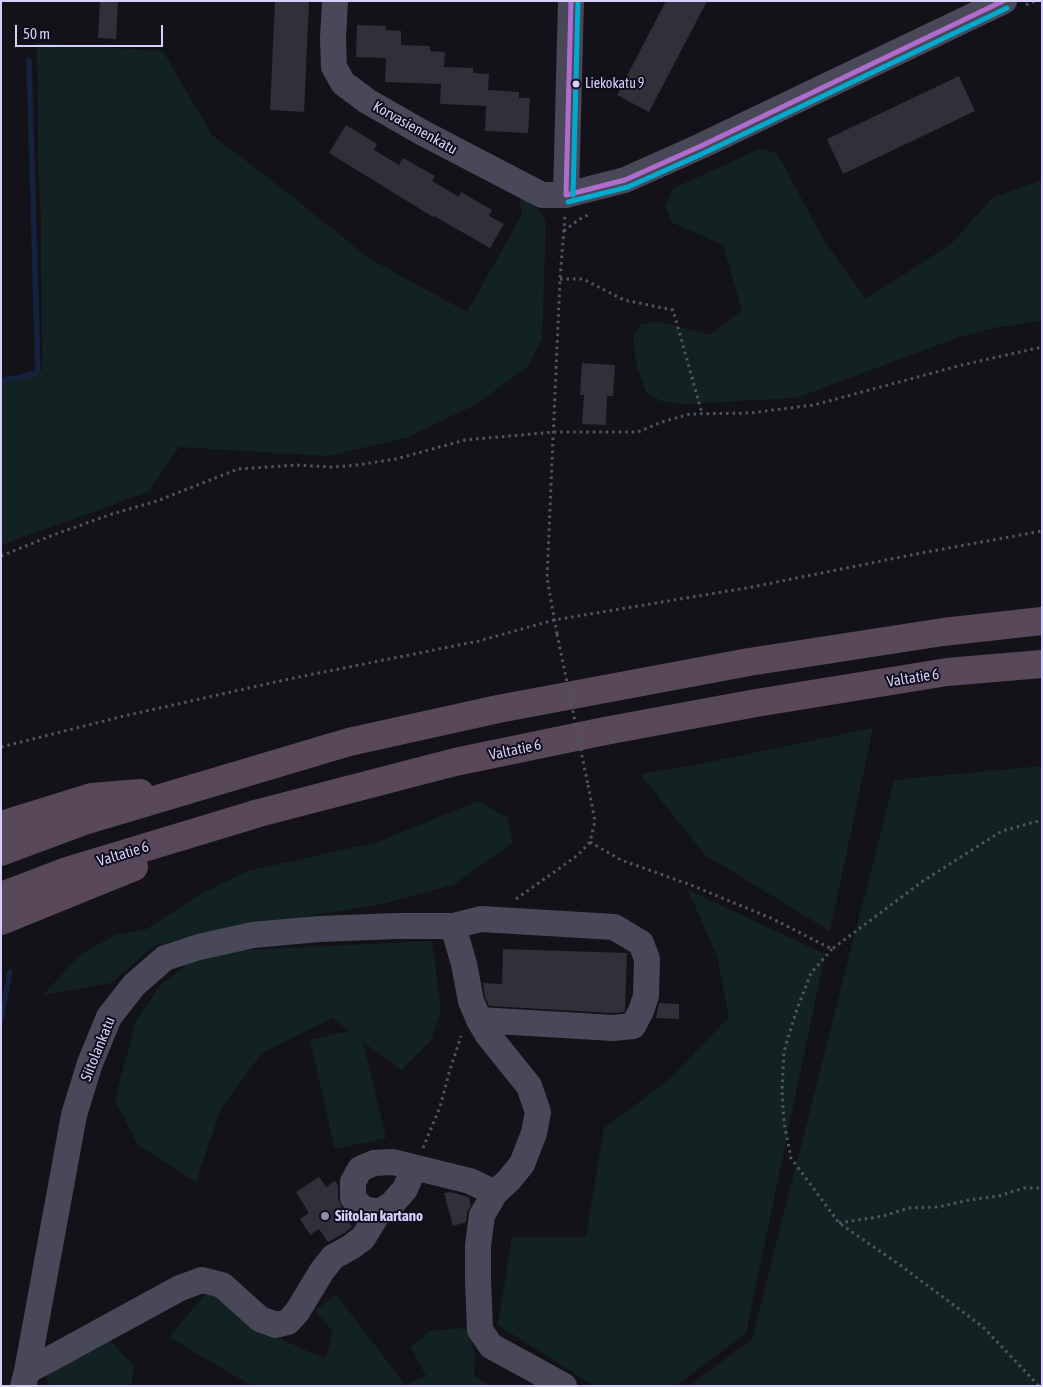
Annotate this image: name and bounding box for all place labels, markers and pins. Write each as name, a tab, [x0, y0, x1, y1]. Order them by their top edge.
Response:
place label: Liekokatu 9	[585, 76, 644, 92]
marker: Liekokatu 9	[571, 79, 581, 89]
place label: Siitolan kartano	[335, 1207, 423, 1225]
marker: Siitolan kartano	[319, 1210, 331, 1222]

